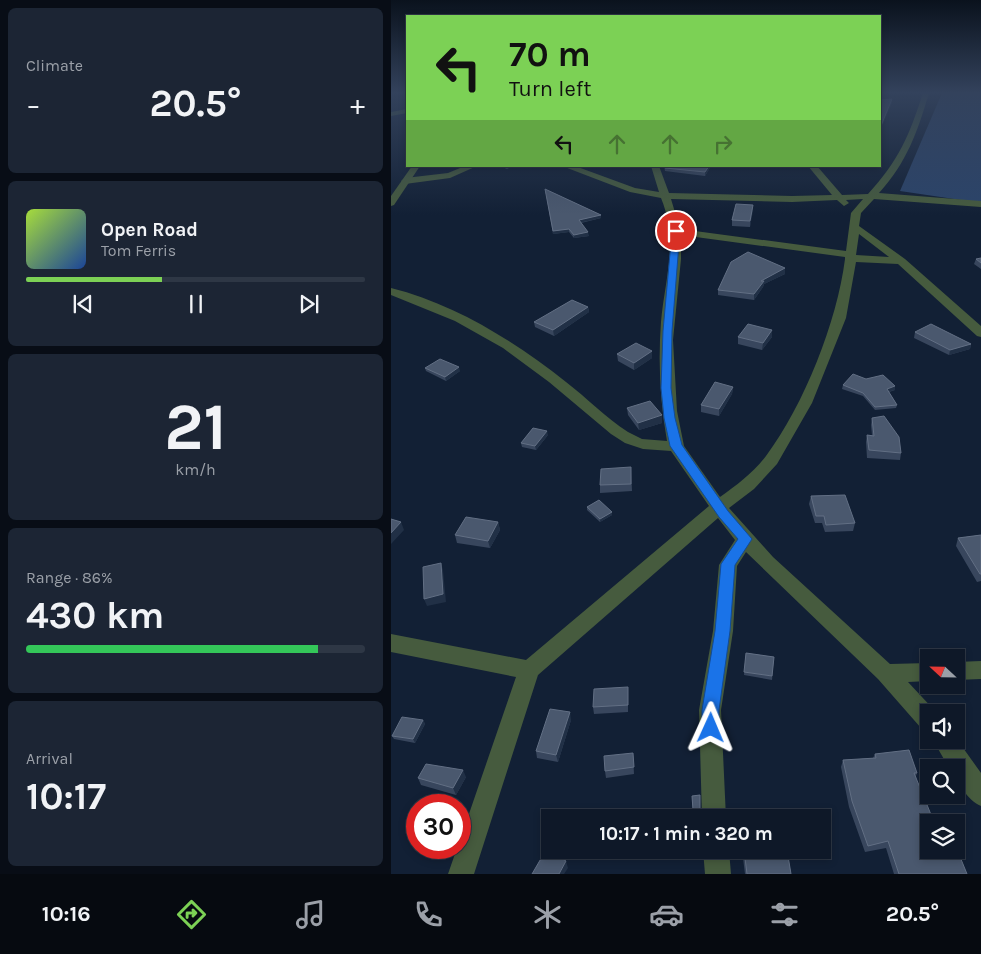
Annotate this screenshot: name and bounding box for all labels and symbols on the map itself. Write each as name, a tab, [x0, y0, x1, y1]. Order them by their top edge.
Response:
pin	[655, 210, 697, 252]
north arrow	[920, 649, 965, 694]
position arrow	[684, 701, 736, 753]
speed limit sign: 30	[406, 794, 471, 859]

